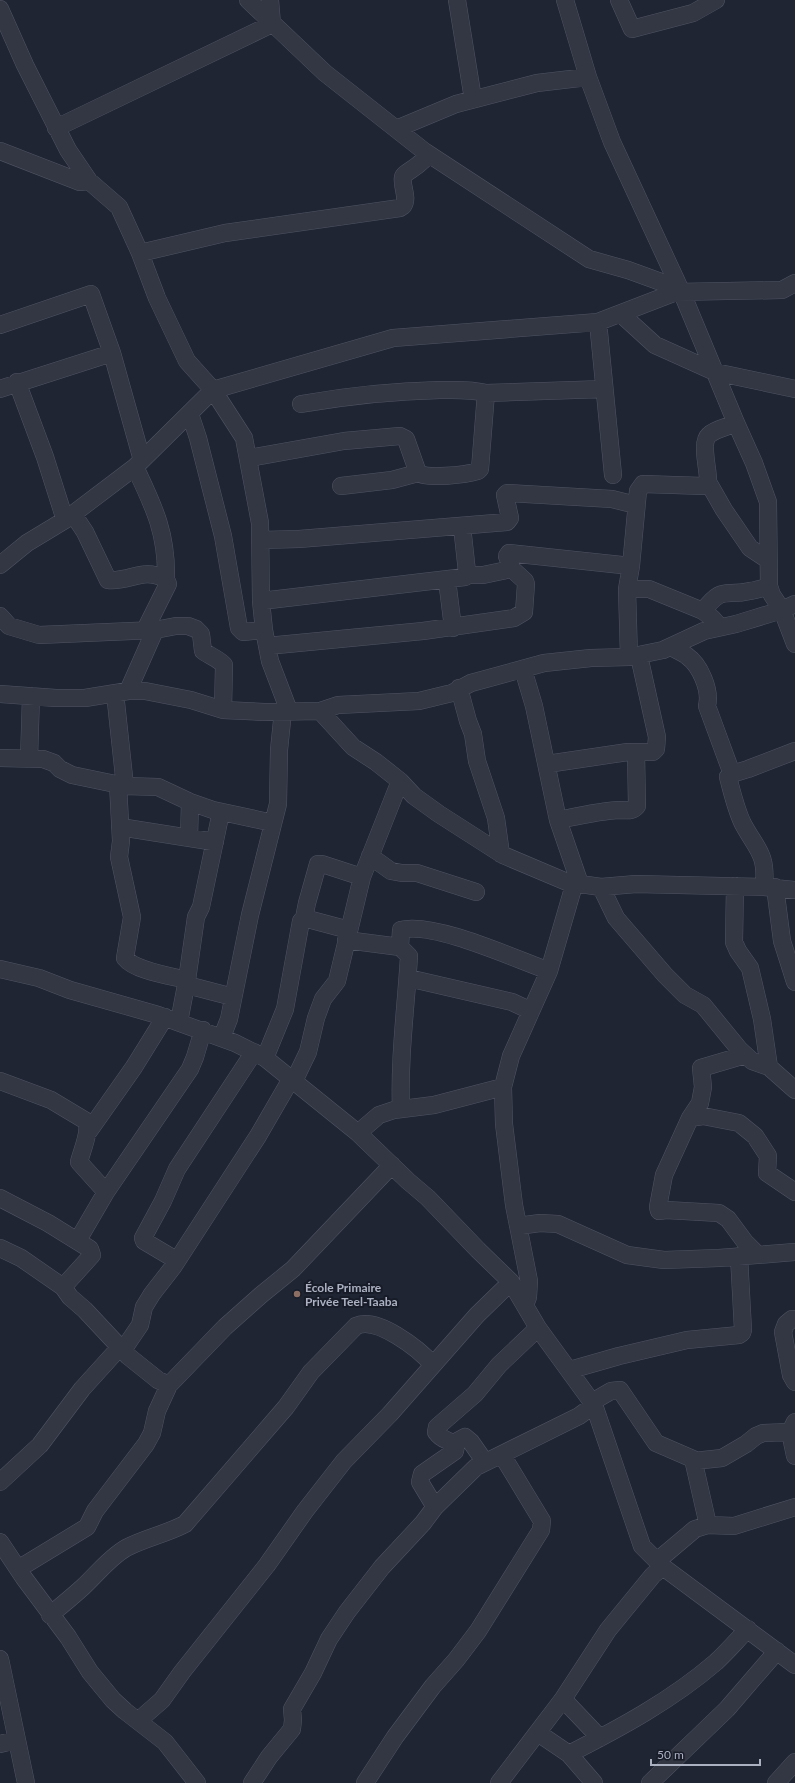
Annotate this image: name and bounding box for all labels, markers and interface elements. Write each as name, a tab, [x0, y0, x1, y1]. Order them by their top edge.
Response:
place label: École Primaire Privée Teel-Taaba	[305, 1280, 398, 1309]
marker: École Primaire Privée Teel-Taaba	[292, 1289, 302, 1299]
scale bar	[651, 1741, 760, 1767]
text: 50 m	[657, 1747, 684, 1762]

